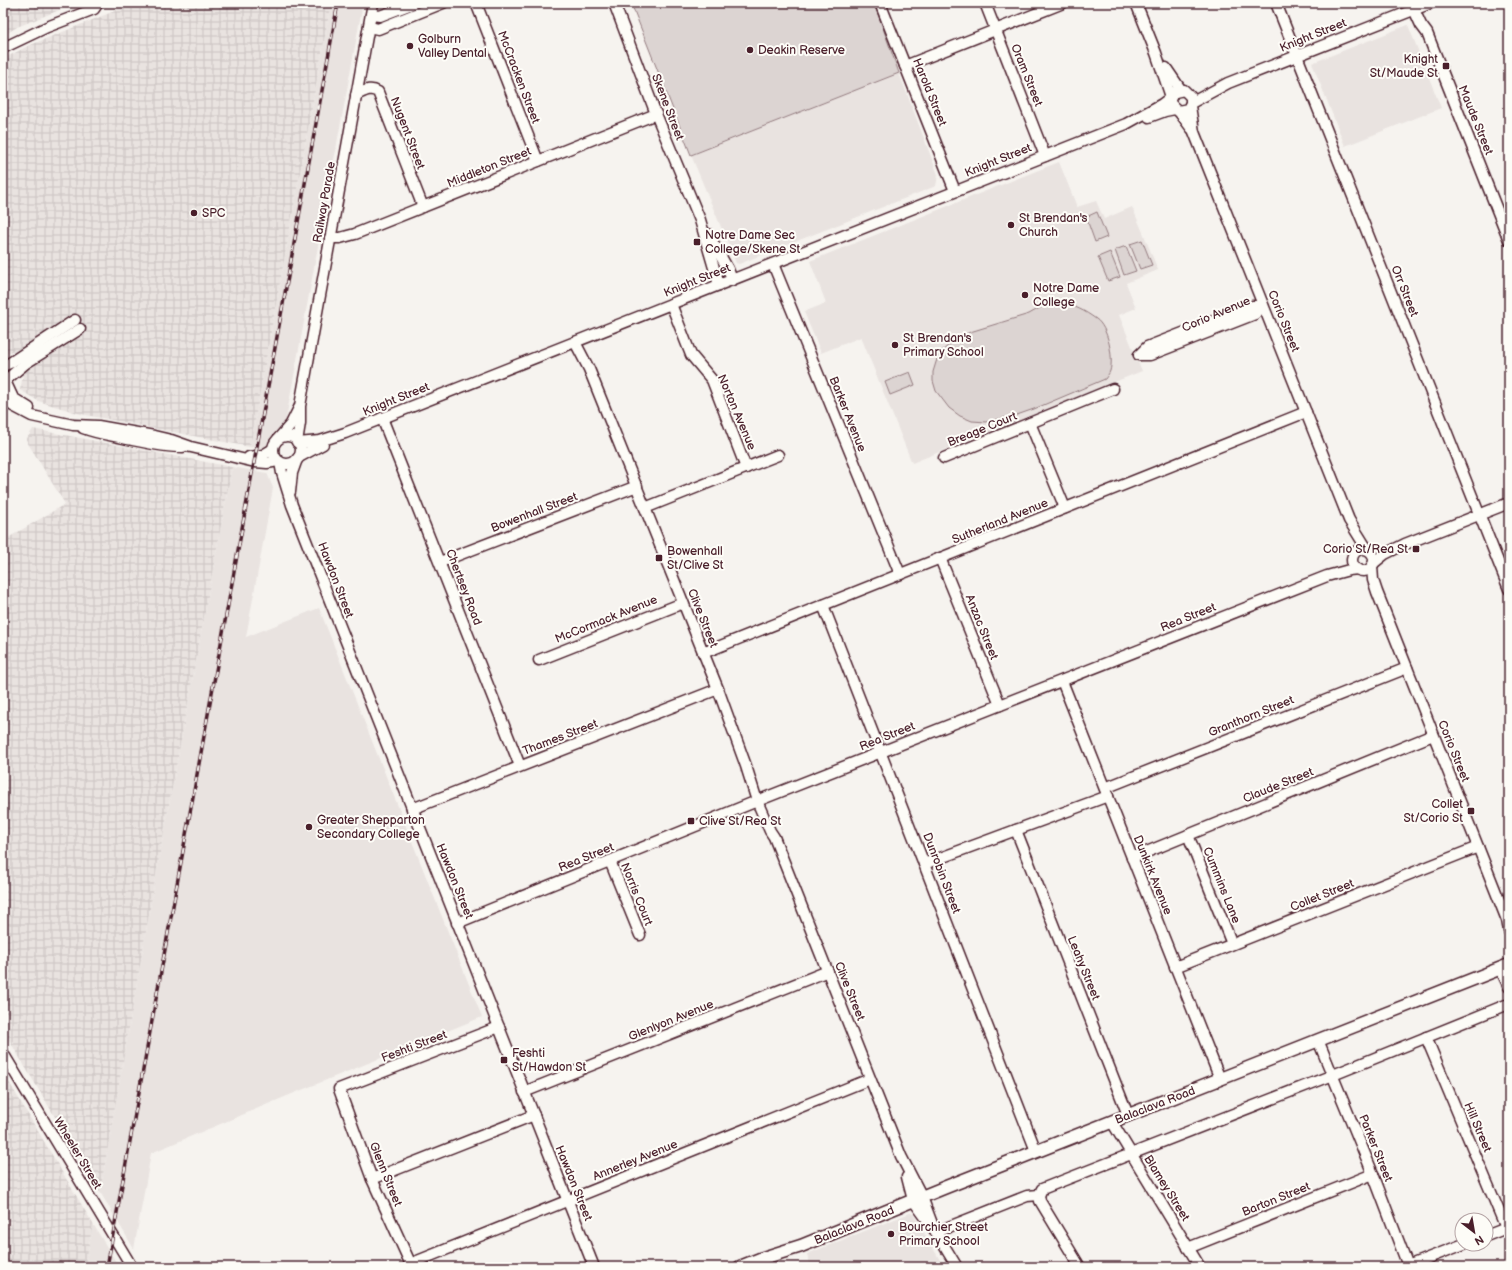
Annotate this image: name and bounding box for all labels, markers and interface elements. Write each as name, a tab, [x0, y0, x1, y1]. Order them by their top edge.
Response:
street label: Knight Street	[1278, 15, 1349, 56]
street label: McCracken Street	[494, 29, 543, 126]
place label: Golburn Valley Dental	[418, 32, 487, 61]
marker: Golburn Valley Dental	[405, 41, 415, 51]
street label: Oram Street	[1007, 42, 1046, 109]
place label: Deakin Reserve	[758, 43, 845, 58]
marker: Deakin Reserve	[745, 45, 755, 55]
place label: Knight St/Maude St	[1370, 52, 1438, 81]
street label: Harold Street	[909, 56, 950, 129]
marker: Knight St/Maude St	[1441, 61, 1451, 71]
street label: Skene Street	[648, 72, 687, 143]
street label: Maude Street	[1455, 83, 1496, 157]
street label: Nugent Street	[387, 95, 428, 172]
street label: Knight Street	[963, 140, 1034, 181]
street label: Middleton Street	[445, 144, 534, 191]
street label: Railway Parade	[310, 160, 339, 244]
place label: SPC	[202, 206, 226, 221]
marker: SPC	[189, 208, 199, 218]
place label: St Brendan's Church	[1019, 211, 1087, 240]
marker: St Brendan's Church	[1006, 220, 1016, 230]
place label: Notre Dame Sec College/Skene St	[705, 228, 800, 257]
marker: Notre Dame Sec College/Skene St	[692, 237, 702, 247]
street label: Knight Street	[662, 260, 733, 301]
street label: Orr Street	[1388, 263, 1422, 319]
place label: Notre Dame College	[1033, 281, 1099, 310]
street label: Corio Street	[1264, 288, 1303, 355]
marker: Notre Dame College	[1020, 290, 1030, 300]
street label: Corio Avenue	[1180, 293, 1253, 336]
place label: St Brendan's Primary School	[903, 331, 984, 360]
marker: St Brendan's Primary School	[890, 340, 900, 350]
street label: Norton Avenue	[714, 372, 759, 452]
street label: Barker Avenue	[826, 374, 869, 454]
street label: Knight Street	[361, 379, 432, 420]
street label: Breage Court	[945, 409, 1019, 450]
street label: Bowenhall Street	[489, 489, 580, 536]
street label: Sutherland Avenue	[950, 495, 1050, 548]
street label: Hawdon Street	[314, 540, 357, 620]
place label: Corio St/Rea St	[1323, 542, 1408, 557]
place label: Bowenhall St/Clive St	[667, 544, 724, 573]
marker: Corio St/Rea St	[1411, 544, 1421, 554]
street label: Chertsey Road	[442, 547, 485, 627]
marker: Bowenhall St/Clive St	[654, 553, 664, 563]
street label: Clive Street	[684, 586, 721, 650]
street label: McCormack Avenue	[553, 592, 659, 647]
street label: Anzac Street	[962, 592, 1001, 662]
street label: Rea Street	[1158, 599, 1218, 635]
street label: Granthorn Street	[1206, 692, 1296, 740]
street label: Thames Street	[520, 716, 600, 759]
street label: Rea Street	[857, 718, 917, 754]
street label: Corio Street	[1434, 718, 1473, 785]
street label: Claude Street	[1241, 764, 1316, 806]
place label: Collet St/Corio St	[1404, 797, 1463, 826]
marker: Collet St/Corio St	[1466, 806, 1476, 816]
place label: Greater Shepparton Secondary College	[317, 813, 425, 842]
place label: Clive St/Rea St	[699, 814, 781, 829]
marker: Clive St/Rea St	[686, 816, 696, 826]
marker: Greater Shepparton Secondary College	[304, 822, 314, 832]
street label: Dunrobin Street	[919, 831, 964, 916]
street label: Dunkirk Avenue	[1130, 833, 1175, 917]
street label: Rea Street	[556, 839, 616, 875]
street label: Hawdon Street	[433, 841, 477, 921]
street label: Cummins Lane	[1199, 845, 1244, 926]
street label: Norris Court	[617, 861, 656, 928]
street label: Collet Street	[1288, 876, 1357, 915]
street label: Leahy Street	[1064, 934, 1103, 1003]
street label: Clive Street	[831, 959, 868, 1023]
street label: Glenlyon Avenue	[626, 997, 716, 1044]
street label: Feshti Street	[379, 1027, 449, 1066]
place label: Feshti St/Hawdon St	[512, 1046, 587, 1075]
marker: Feshti St/Hawdon St	[499, 1055, 509, 1065]
street label: Balaclava Road	[1113, 1083, 1198, 1128]
street label: Hill Street	[1460, 1100, 1495, 1155]
street label: Parker Street	[1355, 1112, 1396, 1184]
street label: Wheeler Street	[50, 1115, 105, 1192]
street label: Annerley Avenue	[591, 1137, 680, 1184]
street label: Glenn Street	[366, 1140, 405, 1209]
street label: Hawdon Street	[552, 1143, 596, 1223]
street label: Blamey Street	[1140, 1152, 1193, 1224]
street label: Barton Street	[1240, 1179, 1313, 1220]
street label: Balaclava Road	[812, 1203, 896, 1248]
north arrow	[1454, 1212, 1494, 1252]
place label: Bourchier Street Primary School	[899, 1220, 988, 1249]
marker: Bourchier Street Primary School	[886, 1229, 896, 1239]
text: N	[1472, 1232, 1486, 1248]

